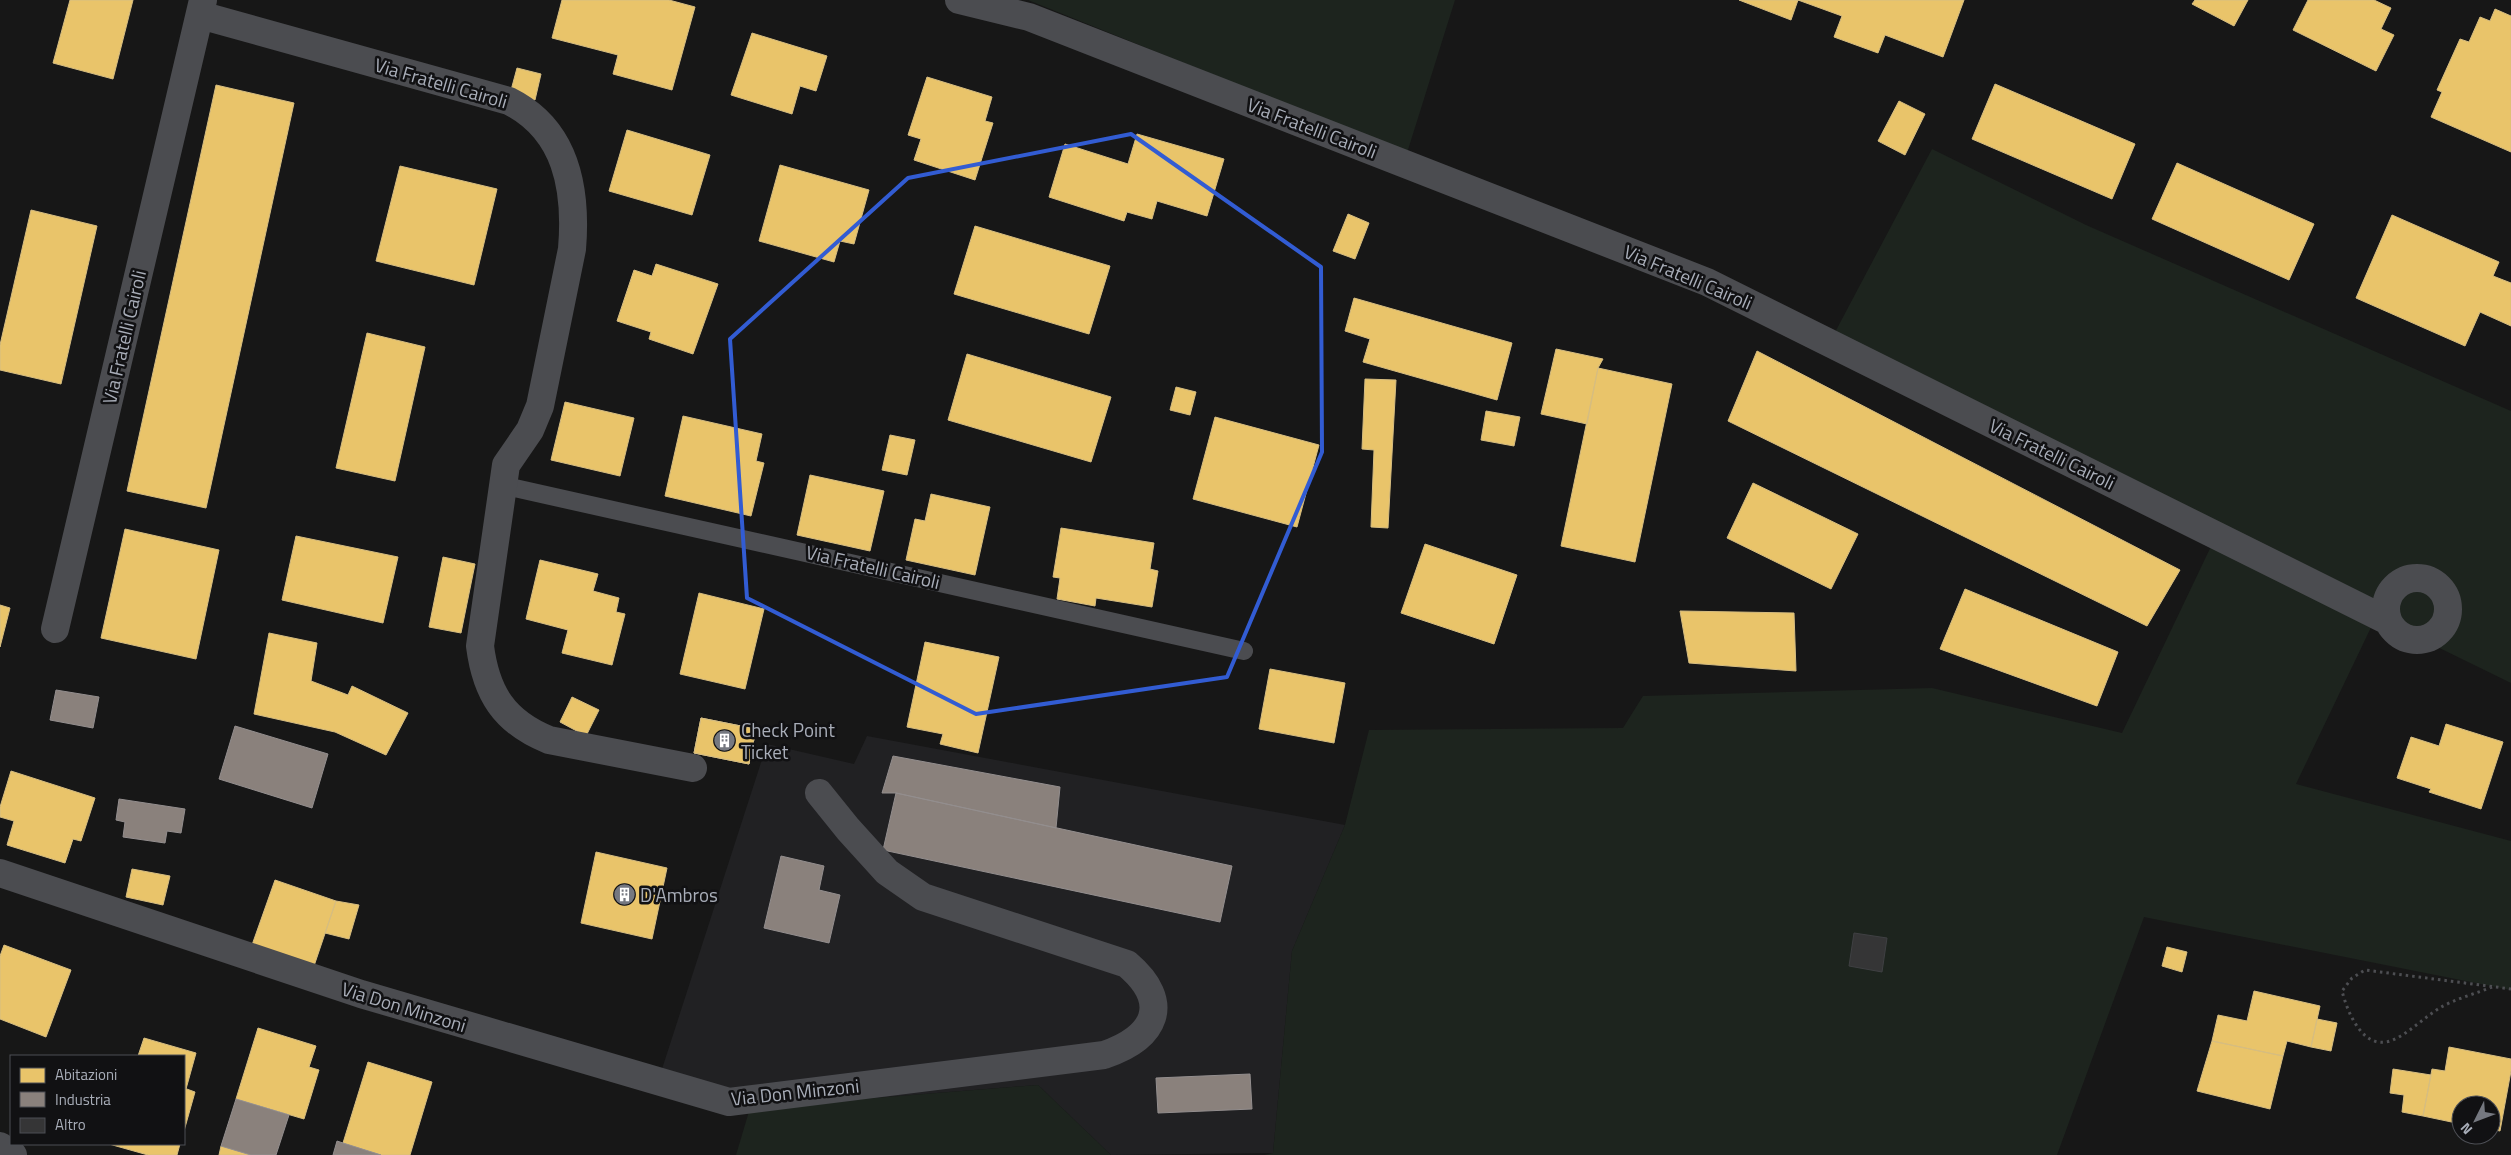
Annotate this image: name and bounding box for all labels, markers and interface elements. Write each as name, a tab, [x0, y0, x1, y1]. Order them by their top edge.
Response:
street label: Via Fratelli Cairoli	[371, 50, 511, 115]
street label: Via Fratelli Cairoli	[1243, 89, 1381, 166]
street label: Via Fratelli Cairoli	[1619, 236, 1757, 317]
street label: Via Fratelli Cairoli	[94, 267, 153, 407]
street label: Via Fratelli Cairoli	[1984, 410, 2120, 497]
street label: Via Fratelli Cairoli	[803, 537, 943, 596]
place label: Check Point Ticket	[741, 715, 835, 766]
building icon: Check Point Ticket	[713, 729, 737, 753]
place label: D'Ambros	[640, 880, 718, 909]
building icon: D'Ambros	[612, 883, 636, 907]
street label: Via Don Minzoni	[338, 974, 470, 1039]
legend	[10, 1055, 185, 1145]
text: Abitazioni	[55, 1063, 117, 1086]
street label: Via Don Minzoni	[729, 1070, 861, 1113]
text: Industria	[55, 1088, 111, 1111]
north arrow	[2451, 1095, 2501, 1145]
text: Altro	[55, 1113, 86, 1136]
text: N	[2455, 1118, 2477, 1140]

